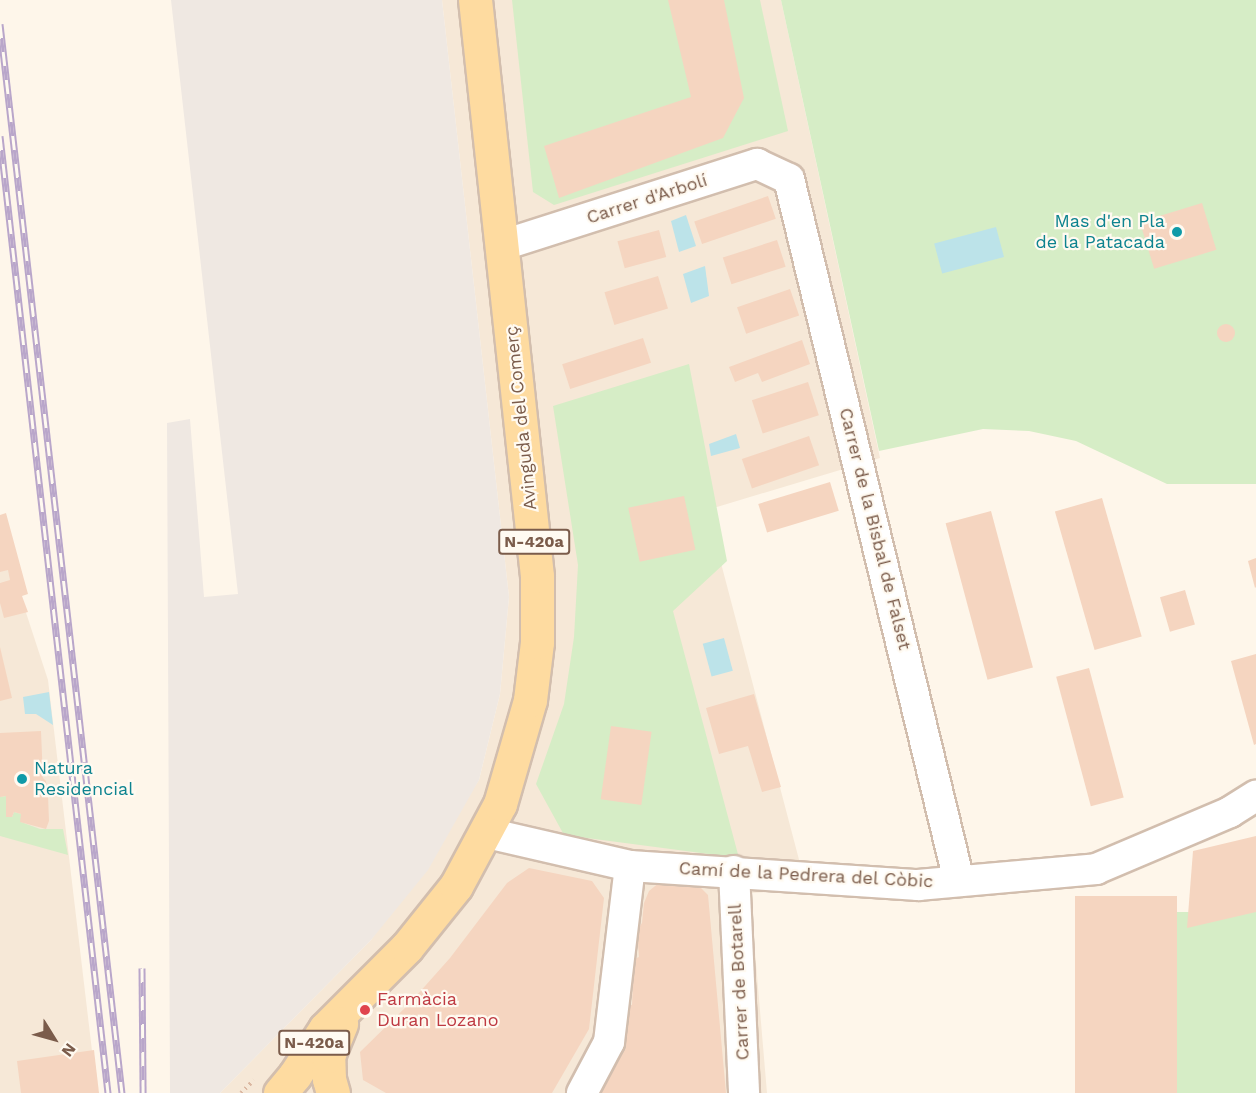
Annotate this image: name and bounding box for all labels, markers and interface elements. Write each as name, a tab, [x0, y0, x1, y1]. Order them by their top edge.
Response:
street label: Carrer d'Arbolí	[584, 169, 710, 229]
place label: Mas d'en Pla de la Patacada	[1035, 211, 1165, 254]
marker: Mas d'en Pla de la Patacada	[1170, 225, 1184, 239]
street label: Avinguda del Comerç	[501, 324, 541, 512]
street label: Carrer de la Bisbal de Falset	[834, 405, 916, 653]
road number: N-420a	[498, 529, 570, 555]
place label: Natura Residencial	[34, 758, 134, 800]
marker: Natura Residencial	[15, 772, 29, 786]
street label: Camí de la Pedrera del Còbic	[677, 858, 935, 892]
street label: Carrer de Botarell	[724, 903, 754, 1061]
place label: Farmàcia Duran Lozano	[377, 989, 499, 1032]
marker: Farmàcia Duran Lozano	[358, 1003, 372, 1017]
north arrow	[24, 1009, 84, 1069]
road number: N-420a	[278, 1030, 350, 1056]
text: N	[58, 1040, 80, 1061]

